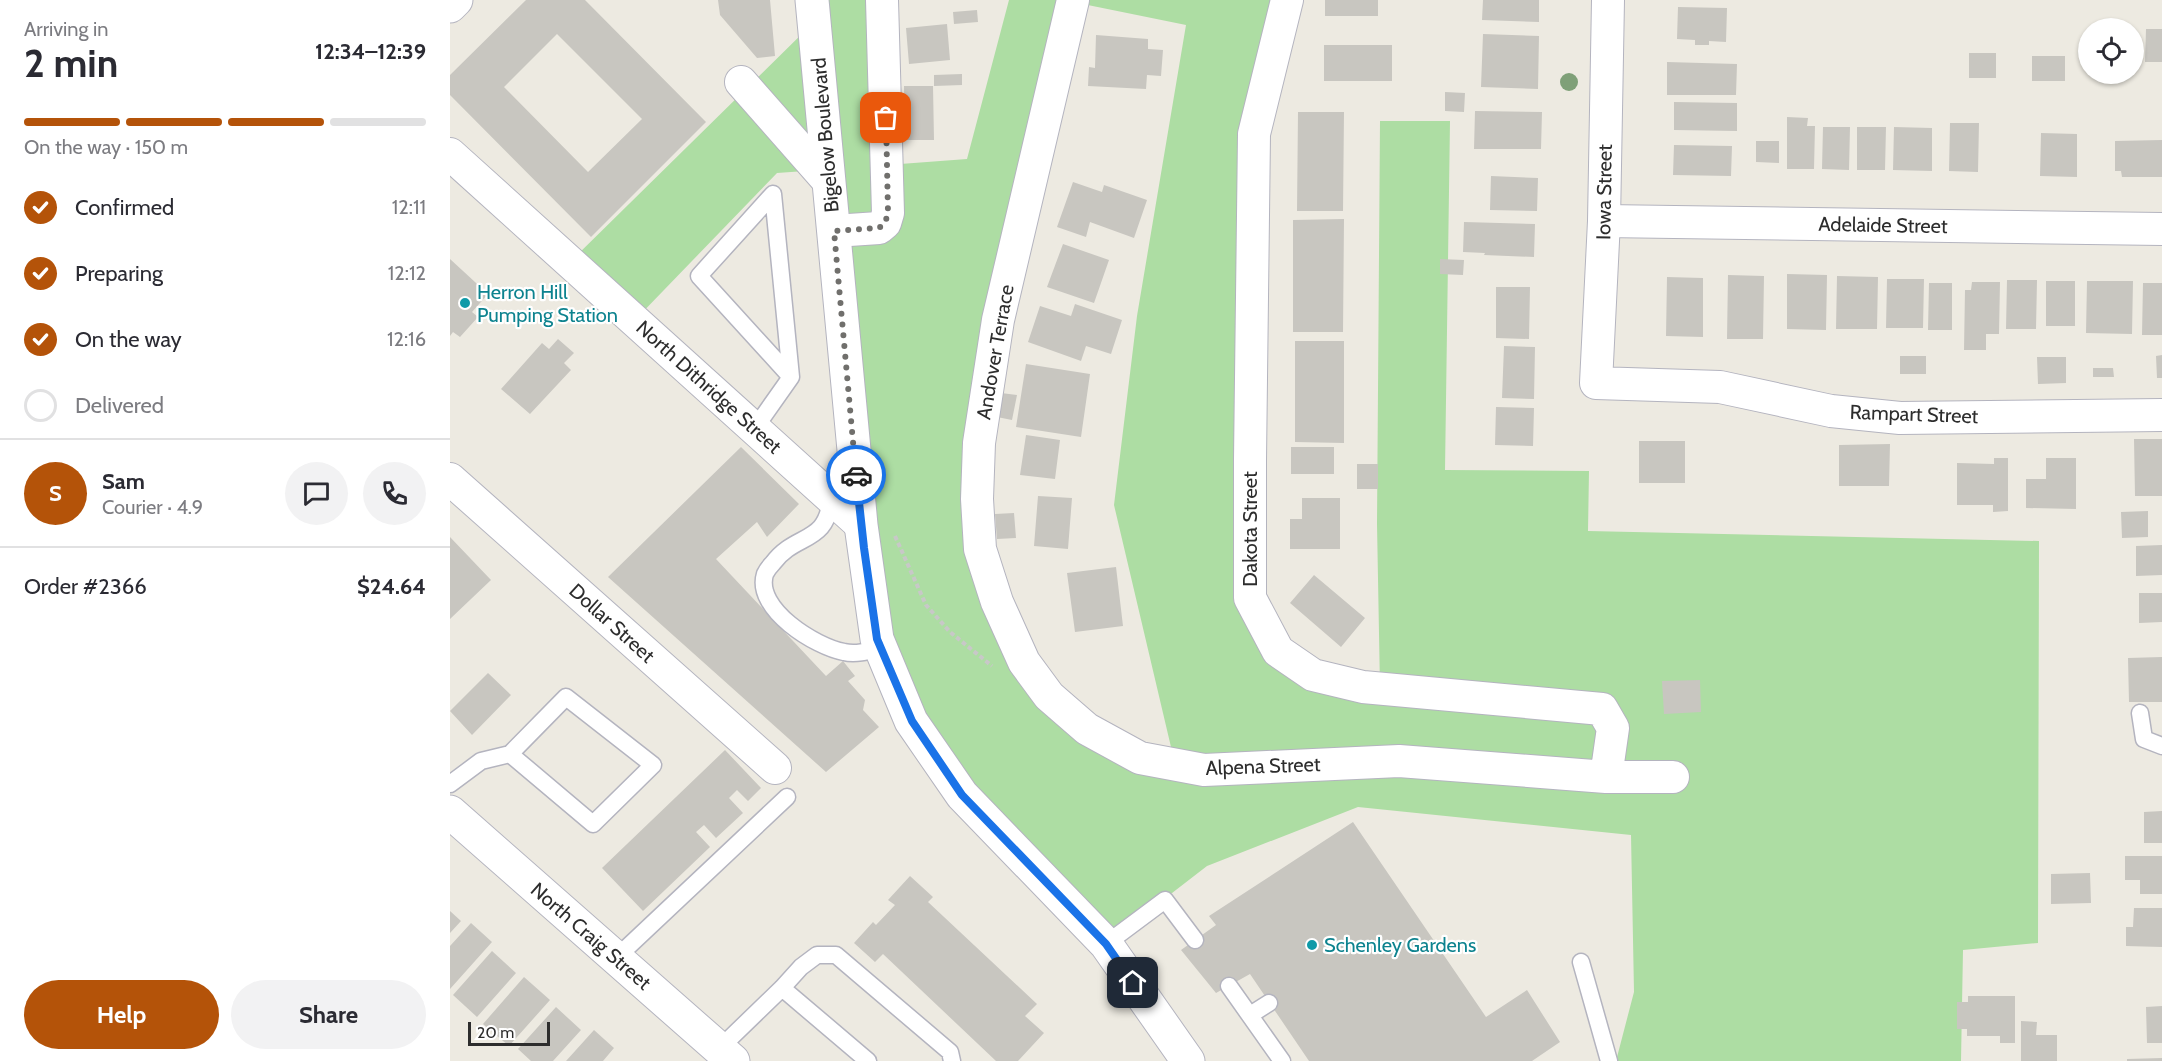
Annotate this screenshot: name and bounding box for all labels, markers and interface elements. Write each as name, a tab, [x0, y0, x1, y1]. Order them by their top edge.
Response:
text: Arriving in	[24, 17, 108, 41]
map controls	[2078, 18, 2144, 84]
button: locate	[2078, 18, 2144, 84]
text: 12:34–12:39	[315, 38, 426, 65]
text: 2 min	[24, 39, 118, 87]
street label: Bigelow Boulevard	[806, 57, 844, 213]
pin	[860, 92, 911, 143]
icon: bag	[869, 101, 902, 134]
text: On the way · 150 m	[24, 135, 188, 159]
street label: Iowa Street	[1591, 144, 1617, 240]
icon: check	[24, 191, 57, 224]
text: Confirmed	[75, 194, 174, 221]
text: 12:11	[392, 195, 426, 219]
street label: Adelaide Street	[1818, 212, 1948, 238]
icon: check	[24, 257, 57, 290]
text: Preparing	[75, 260, 163, 287]
text: 12:12	[388, 261, 426, 285]
place label: Herron Hill Pumping Station	[477, 280, 618, 327]
street label: Andover Terrace	[971, 283, 1019, 421]
marker: Herron Hill Pumping Station	[458, 296, 472, 310]
street label: North Dithridge Street	[631, 315, 787, 459]
icon: check	[24, 323, 57, 356]
text: On the way	[75, 326, 182, 353]
text: 12:16	[387, 327, 426, 351]
text: Delivered	[75, 392, 164, 419]
street label: Rampart Street	[1849, 400, 1979, 428]
courier	[826, 445, 886, 505]
icon: car	[840, 459, 873, 492]
button: chat	[285, 462, 348, 525]
button: phone	[363, 462, 426, 525]
text: Sam	[102, 468, 145, 495]
street label: Dakota Street	[1238, 471, 1262, 587]
text: S	[49, 480, 62, 507]
text: Courier · 4.9	[102, 495, 203, 519]
text: Order #2366	[24, 573, 147, 600]
text: $24.64	[357, 573, 426, 600]
street label: Dollar Street	[564, 578, 660, 668]
street label: Alpena Street	[1205, 752, 1321, 780]
street label: North Craig Street	[526, 877, 656, 995]
place label: Schenley Gardens	[1324, 933, 1476, 957]
marker: Schenley Gardens	[1305, 938, 1319, 952]
pin	[1107, 957, 1158, 1008]
icon: home	[1116, 966, 1149, 999]
button: Help	[24, 980, 219, 1049]
button: Share	[231, 980, 426, 1049]
scale bar	[468, 1019, 550, 1046]
text: 20 m	[477, 1023, 514, 1042]

